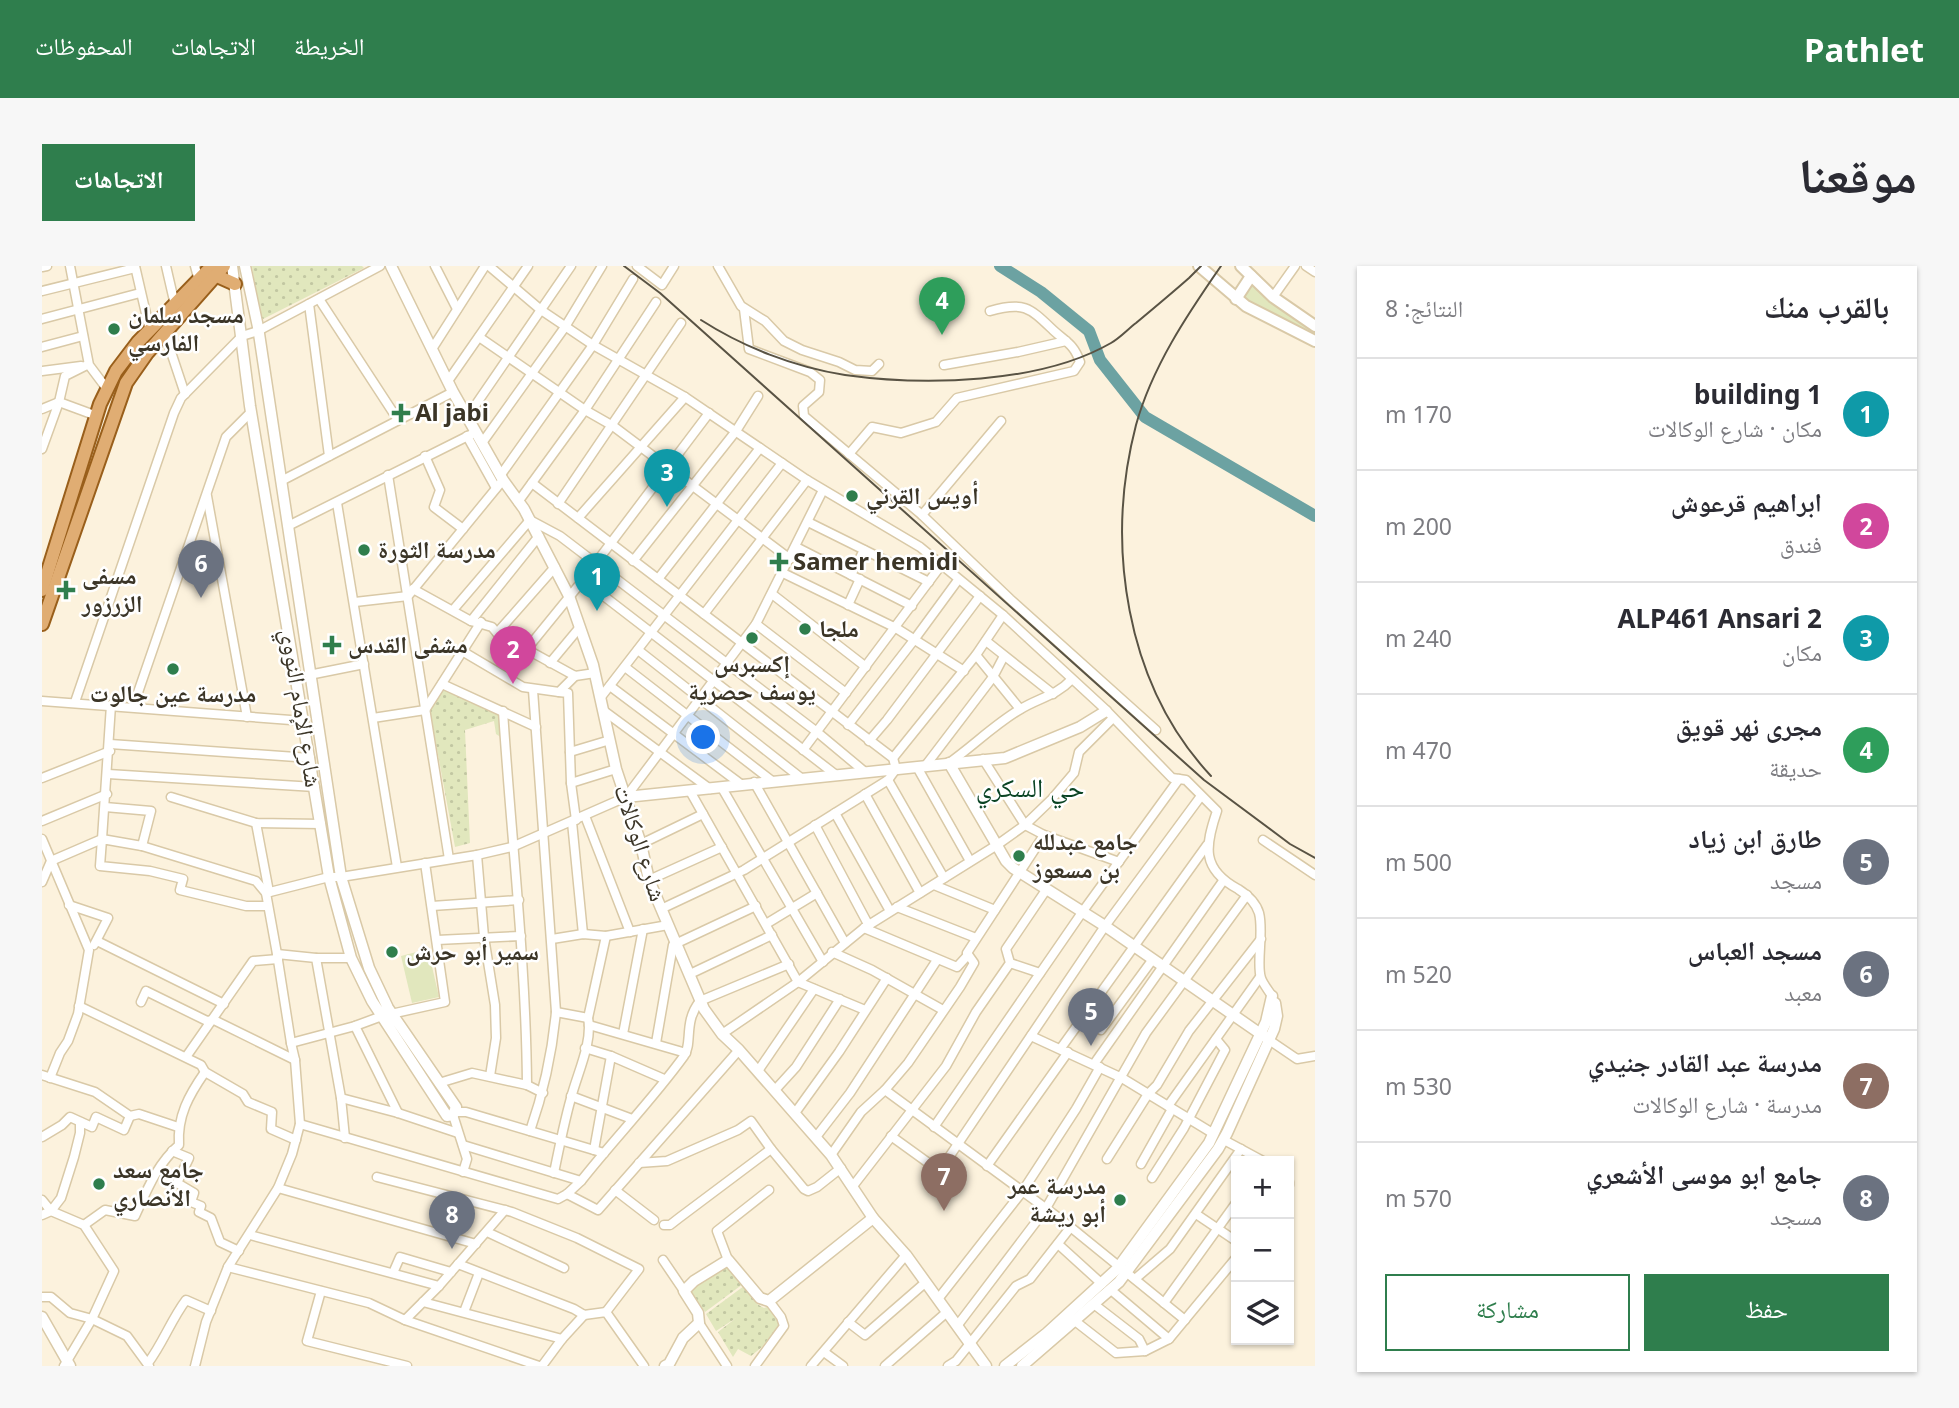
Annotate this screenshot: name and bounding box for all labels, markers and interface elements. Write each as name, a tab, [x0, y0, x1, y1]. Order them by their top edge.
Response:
text: Pathlet	[1804, 27, 1924, 72]
text: المحفوظات	[35, 29, 133, 62]
text: الاتجاهات	[171, 29, 256, 62]
text: الخريطة	[294, 29, 365, 62]
text: موقعنا	[1799, 141, 1917, 207]
button: الاتجاهات	[42, 144, 195, 221]
pin: 4	[919, 277, 965, 335]
text: بالقرب منك	[1764, 286, 1889, 327]
text: النتائج: 8	[1385, 292, 1463, 324]
place label: مسجد سلمان الفارسي	[128, 297, 244, 362]
marker: مسجد سلمان الفارسي	[106, 321, 122, 337]
text: building 1	[1694, 376, 1822, 412]
place label: Al jabi	[415, 395, 489, 428]
text: 170 m	[1385, 398, 1452, 430]
text: 1	[1859, 398, 1873, 430]
marker: Al jabi	[393, 405, 409, 421]
text: مكان · شارع الوكالات	[1648, 412, 1822, 444]
pin: 3	[644, 449, 690, 507]
place label: أويس القرني	[866, 478, 979, 515]
text: ابراهيم قرعوش	[1671, 484, 1822, 520]
marker: أويس القرني	[844, 488, 860, 504]
text: 200 m	[1385, 510, 1452, 542]
text: 2	[1859, 510, 1873, 542]
text: فندق	[1780, 528, 1822, 560]
place label: مدرسة الثورة	[378, 532, 496, 565]
pin: 6	[178, 540, 224, 598]
marker: مدرسة الثورة	[356, 542, 372, 558]
place label: Samer hemidi	[793, 544, 958, 577]
pin: 1	[574, 553, 620, 611]
marker: Samer hemidi	[771, 554, 787, 570]
place label: مسفى الزرزور	[81, 558, 143, 619]
marker: مسفى الزرزور	[56, 580, 76, 600]
text: ALP461 Ansari 2	[1617, 600, 1822, 636]
place label: ملجا	[819, 611, 859, 644]
marker: ملجا	[797, 621, 813, 637]
text: 240 m	[1385, 622, 1452, 654]
text: 3	[1859, 622, 1873, 654]
street label: شارع الإمام النووي	[270, 626, 331, 790]
pin: 2	[490, 626, 536, 684]
place label: مشفى القدس	[348, 627, 468, 660]
marker: إكسبرس يوسف حصرية	[744, 630, 760, 646]
marker: مشفى القدس	[322, 635, 342, 655]
text: مكان	[1782, 636, 1822, 668]
place label: إكسبرس يوسف حصرية	[688, 646, 816, 707]
marker: مدرسة عين جالوت	[165, 661, 181, 677]
place label: مدرسة عين جالوت	[90, 676, 256, 709]
text: مجرى نهر قويق	[1675, 708, 1822, 744]
your location	[686, 720, 720, 754]
text: 470 m	[1385, 734, 1452, 766]
text: 4	[1859, 734, 1873, 766]
text: حديقة	[1769, 752, 1822, 784]
district label: حي السكري	[976, 769, 1084, 809]
street label: شارع الوكالات	[607, 780, 676, 905]
text: طارق ابن زياد	[1689, 820, 1822, 856]
place label: جامع عبدلله بن مسعوز	[1032, 824, 1138, 885]
text: 500 m	[1385, 846, 1452, 878]
text: 5	[1859, 846, 1873, 878]
marker: جامع عبدلله بن مسعوز	[1011, 848, 1027, 864]
text: مسجد	[1770, 864, 1822, 896]
text: مسجد العباس	[1688, 932, 1822, 968]
place label: سمير أبو حرش	[406, 934, 539, 967]
marker: سمير أبو حرش	[384, 944, 400, 960]
text: 520 m	[1385, 958, 1452, 990]
text: 6	[1859, 958, 1873, 990]
text: معبد	[1784, 976, 1822, 1008]
pin: 5	[1068, 988, 1114, 1046]
text: مدرسة عبد القادر جنيدي	[1588, 1044, 1822, 1080]
text: 530 m	[1385, 1070, 1452, 1102]
text: 7	[1859, 1070, 1873, 1102]
text: مدرسة · شارع الوكالات	[1632, 1088, 1822, 1120]
place label: جامع سعد الأنصاري	[113, 1152, 204, 1217]
pin: 7	[921, 1153, 967, 1211]
map controls	[1231, 1156, 1294, 1345]
button: +	[1231, 1156, 1294, 1219]
text: جامع ابو موسى الأشعري	[1586, 1156, 1822, 1192]
place label: مدرسة عمر أبو ريشة	[1007, 1168, 1106, 1229]
marker: جامع سعد الأنصاري	[91, 1176, 107, 1192]
text: 570 m	[1385, 1182, 1452, 1214]
text: 8	[1859, 1182, 1873, 1214]
pin: 8	[429, 1191, 475, 1249]
marker: مدرسة عمر أبو ريشة	[1112, 1192, 1128, 1208]
text: مسجد	[1770, 1200, 1822, 1232]
button: −	[1231, 1219, 1294, 1282]
button: مشاركة	[1385, 1274, 1630, 1351]
button: حفظ	[1644, 1274, 1889, 1351]
button: layers	[1231, 1282, 1294, 1345]

